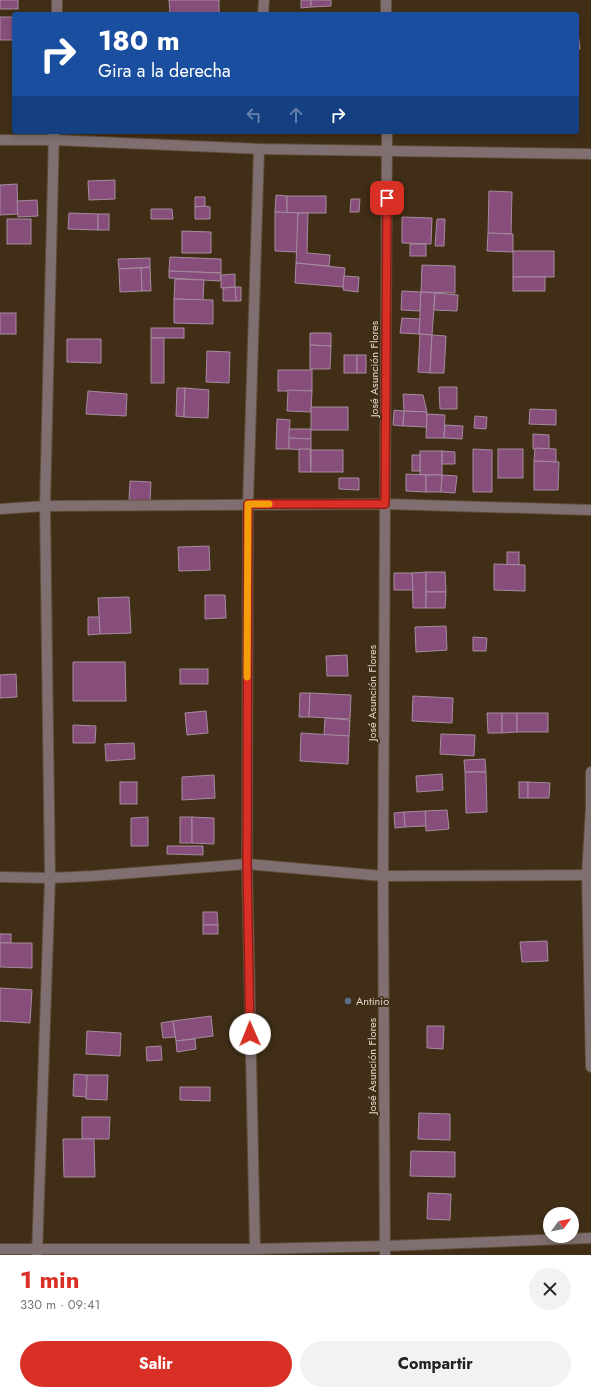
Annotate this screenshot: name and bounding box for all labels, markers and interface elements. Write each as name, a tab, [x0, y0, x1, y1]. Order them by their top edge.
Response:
text: 180 m	[98, 20, 180, 61]
icon: right	[32, 28, 84, 80]
text: Gira a la derecha	[98, 58, 231, 84]
icon: left	[243, 104, 265, 126]
icon: ahead	[285, 104, 307, 126]
icon: right	[327, 104, 349, 126]
pin	[370, 181, 404, 215]
icon: arrive	[376, 187, 398, 209]
street label: José Asunción Flores	[366, 320, 382, 419]
street label: José Asunción Flores	[364, 644, 380, 743]
place label: Antinio	[356, 993, 389, 1009]
marker: Antinio	[343, 996, 353, 1006]
position arrow	[229, 1013, 271, 1055]
street label: José Asunción Flores	[364, 1017, 380, 1116]
north arrow	[543, 1207, 579, 1243]
map controls	[543, 1207, 579, 1243]
text: 1 min	[20, 1262, 80, 1297]
button: close	[529, 1268, 571, 1310]
text: 330 m · 09:41	[20, 1295, 100, 1314]
button: Salir	[20, 1341, 292, 1387]
button: Compartir	[300, 1341, 571, 1387]

